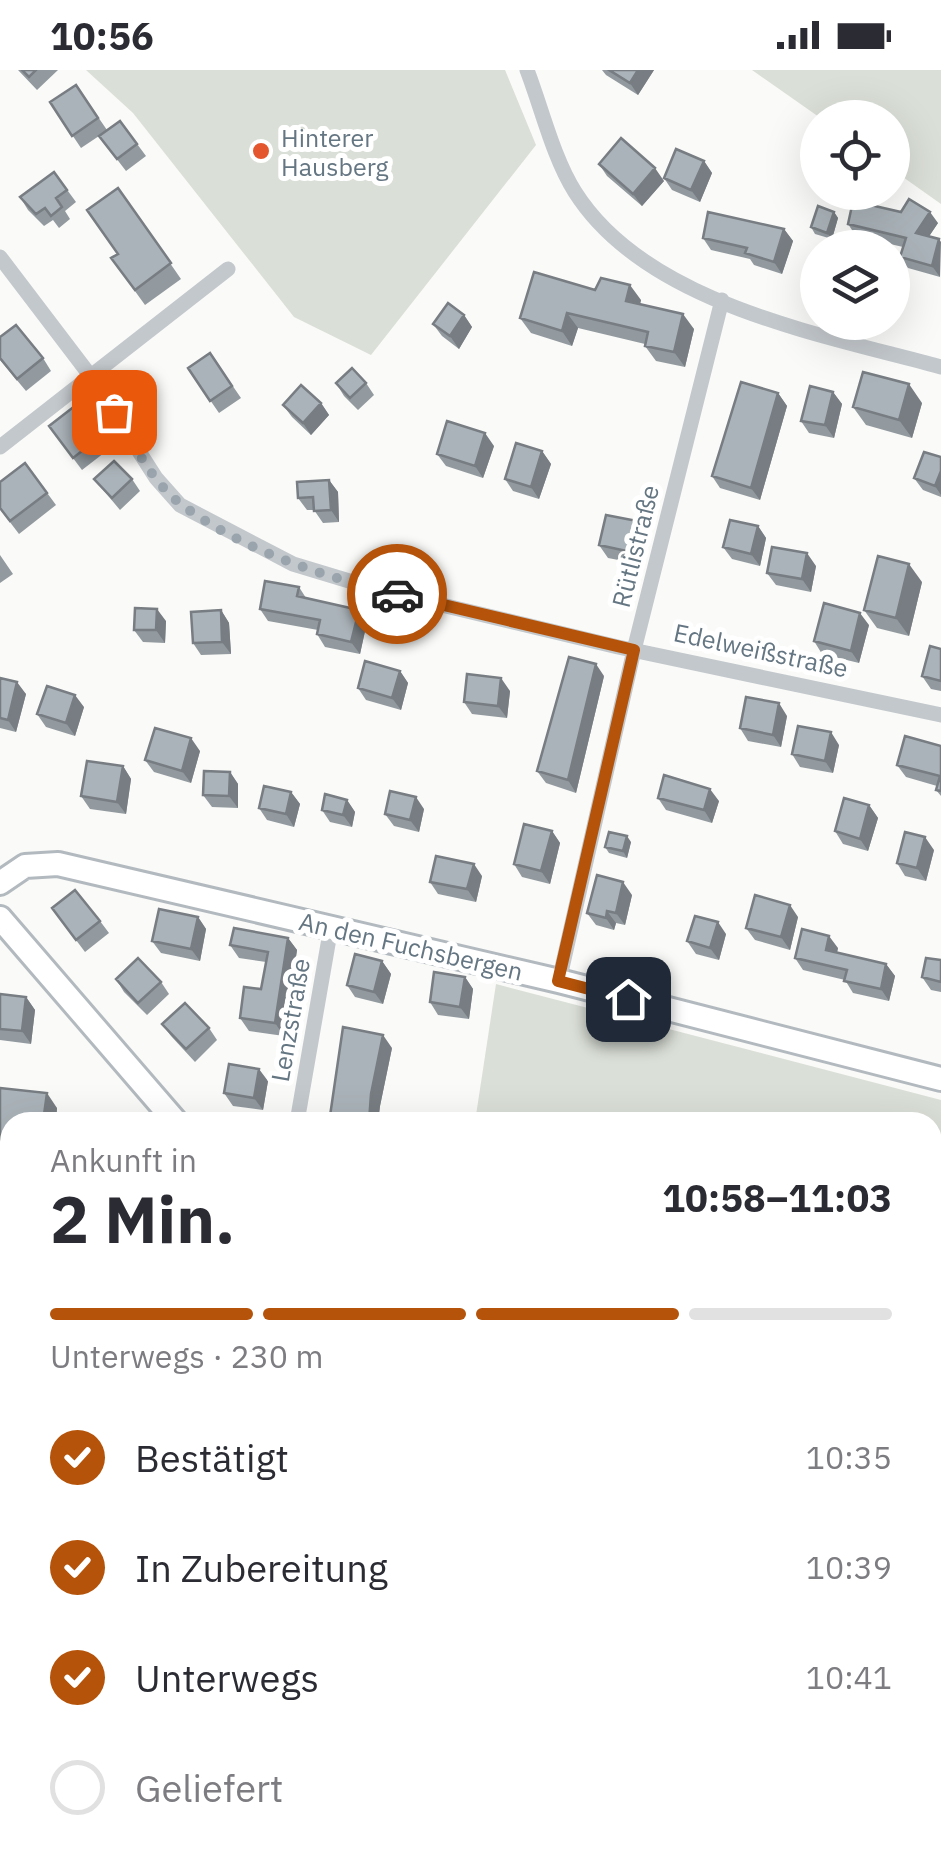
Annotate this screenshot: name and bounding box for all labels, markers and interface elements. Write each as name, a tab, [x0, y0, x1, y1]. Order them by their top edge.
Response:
text: 10:56	[50, 11, 154, 60]
map controls	[800, 100, 910, 340]
button: locate	[800, 100, 910, 210]
place label: Hinterer Hausberg	[281, 121, 388, 183]
marker: Hinterer Hausberg	[250, 140, 272, 162]
button: layers	[800, 230, 910, 340]
pin	[72, 370, 157, 455]
icon: bag	[87, 385, 142, 440]
street label: Rütlistraße	[604, 481, 666, 611]
courier	[347, 544, 447, 644]
icon: car	[370, 567, 425, 622]
street label: Edelweißstraße	[671, 615, 851, 685]
street label: An den Fuchsbergen	[296, 904, 526, 988]
street label: Lenzstraße	[263, 956, 317, 1084]
pin	[586, 957, 671, 1042]
icon: home	[601, 972, 656, 1027]
text: Ankunft in	[50, 1139, 197, 1181]
text: 10:58–11:03	[662, 1173, 892, 1222]
text: 2 Min.	[50, 1176, 235, 1261]
text: Unterwegs · 230 m	[50, 1335, 324, 1377]
icon: check	[50, 1430, 105, 1485]
text: Bestätigt	[135, 1433, 289, 1482]
text: 10:35	[806, 1436, 892, 1478]
icon: check	[50, 1540, 105, 1595]
text: In Zubereitung	[135, 1543, 388, 1592]
text: 10:39	[806, 1546, 892, 1588]
icon: check	[50, 1650, 105, 1705]
text: Unterwegs	[135, 1653, 319, 1702]
text: 10:41	[806, 1656, 892, 1698]
text: Geliefert	[135, 1763, 283, 1812]

